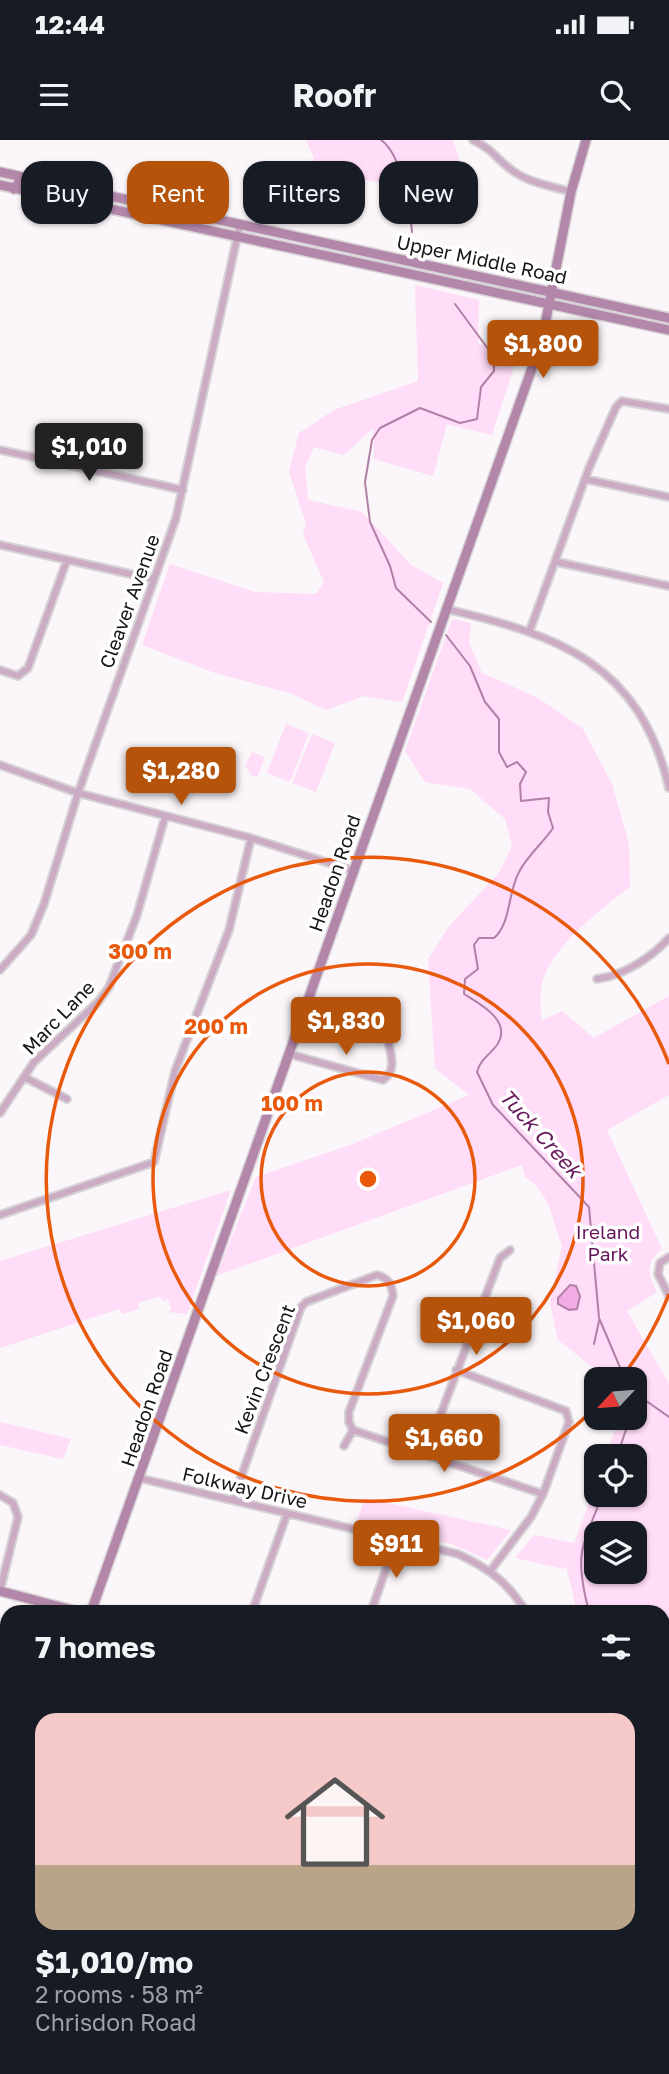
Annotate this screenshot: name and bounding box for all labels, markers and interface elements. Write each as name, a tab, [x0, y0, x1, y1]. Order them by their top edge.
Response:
text: 12:44	[35, 9, 105, 40]
icon: menu	[35, 76, 73, 114]
text: Roofr	[292, 76, 377, 114]
icon: search	[596, 76, 634, 114]
chip: Buy	[21, 161, 113, 224]
chip: Rent	[127, 161, 229, 224]
chip: Filters	[243, 161, 365, 224]
chip: New	[379, 161, 478, 224]
street label: Upper Middle Road	[395, 230, 569, 288]
pin: $1,800	[486, 320, 600, 380]
text: $1,800	[503, 329, 583, 357]
pin: $1,010	[32, 424, 146, 483]
text: $1,010	[51, 432, 127, 460]
street label: Cleaver Avenue	[94, 531, 164, 671]
pin: $1,280	[124, 748, 238, 807]
text: $1,280	[142, 756, 220, 784]
street label: Headon Road	[303, 811, 365, 935]
text: 300 m	[108, 938, 172, 964]
street label: Marc Lane	[17, 975, 99, 1059]
pin: $1,830	[289, 998, 403, 1057]
text: $1,830	[307, 1006, 385, 1034]
text: 200 m	[184, 1013, 248, 1039]
water label: Tuck Creek	[494, 1083, 589, 1184]
text: 100 m	[261, 1090, 323, 1116]
centre of rings	[356, 1167, 380, 1191]
park label: Ireland Park	[576, 1220, 640, 1265]
pin: $1,060	[419, 1298, 533, 1357]
street label: Kevin Crescent	[229, 1301, 299, 1437]
text: $1,060	[436, 1306, 516, 1334]
street label: Headon Road	[115, 1346, 177, 1470]
north arrow	[584, 1367, 648, 1430]
map controls	[584, 1367, 647, 1584]
pin: $1,660	[387, 1414, 501, 1474]
text: $1,660	[405, 1423, 483, 1451]
button: locate	[584, 1444, 647, 1507]
street label: Folkway Drive	[180, 1461, 310, 1513]
pin: $911	[355, 1520, 437, 1580]
button: layers	[584, 1521, 647, 1584]
text: $911	[369, 1529, 423, 1557]
icon: filters	[597, 1628, 635, 1666]
text: 7 homes	[35, 1629, 156, 1665]
icon: home	[272, 1759, 398, 1885]
text: $1,010/mo	[35, 1944, 193, 1980]
text: 2 rooms · 58 m²	[35, 1980, 203, 2008]
text: Chrisdon Road	[35, 2008, 196, 2036]

